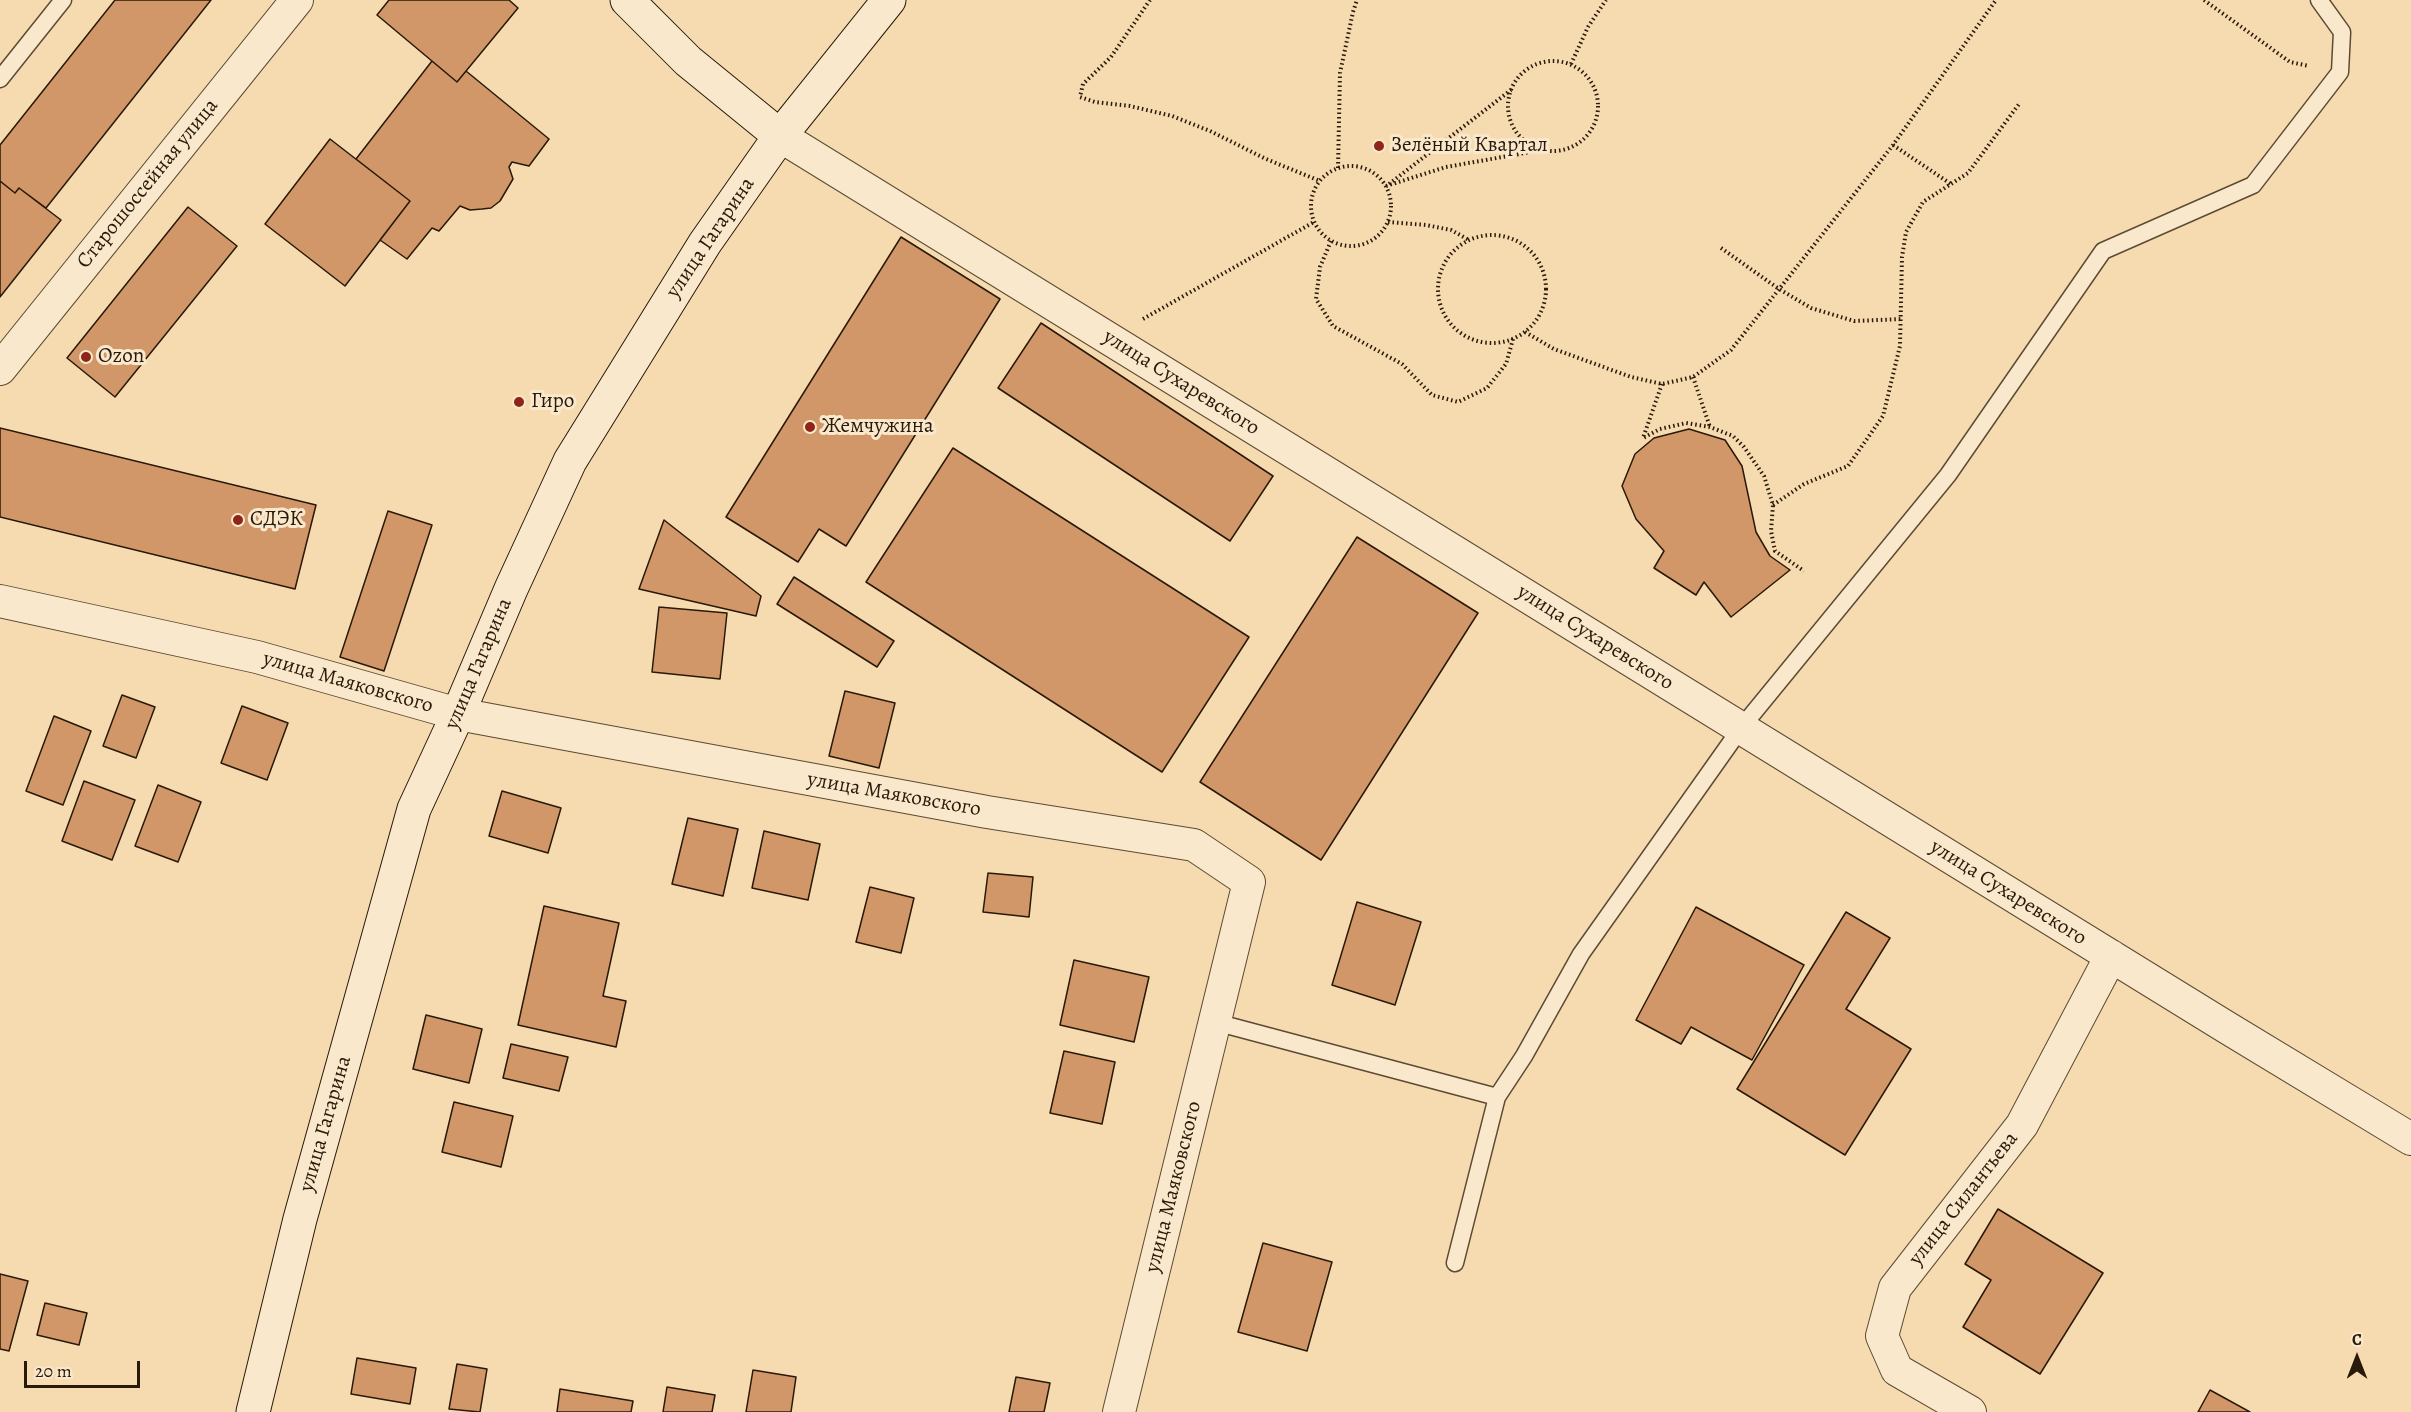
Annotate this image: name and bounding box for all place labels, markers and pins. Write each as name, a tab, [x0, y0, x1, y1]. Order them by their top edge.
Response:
place label: Зелёный Квартал	[1391, 133, 1548, 159]
marker: Зелёный Квартал	[1372, 139, 1386, 153]
place label: Ozon	[98, 344, 144, 370]
marker: Ozon	[79, 350, 93, 364]
place label: Гиро	[531, 389, 574, 415]
marker: Гиро	[512, 395, 526, 409]
place label: Жемчужина	[822, 414, 934, 440]
marker: Жемчужина	[803, 420, 817, 434]
place label: СДЭК	[250, 507, 303, 533]
marker: СДЭК	[231, 513, 245, 527]

